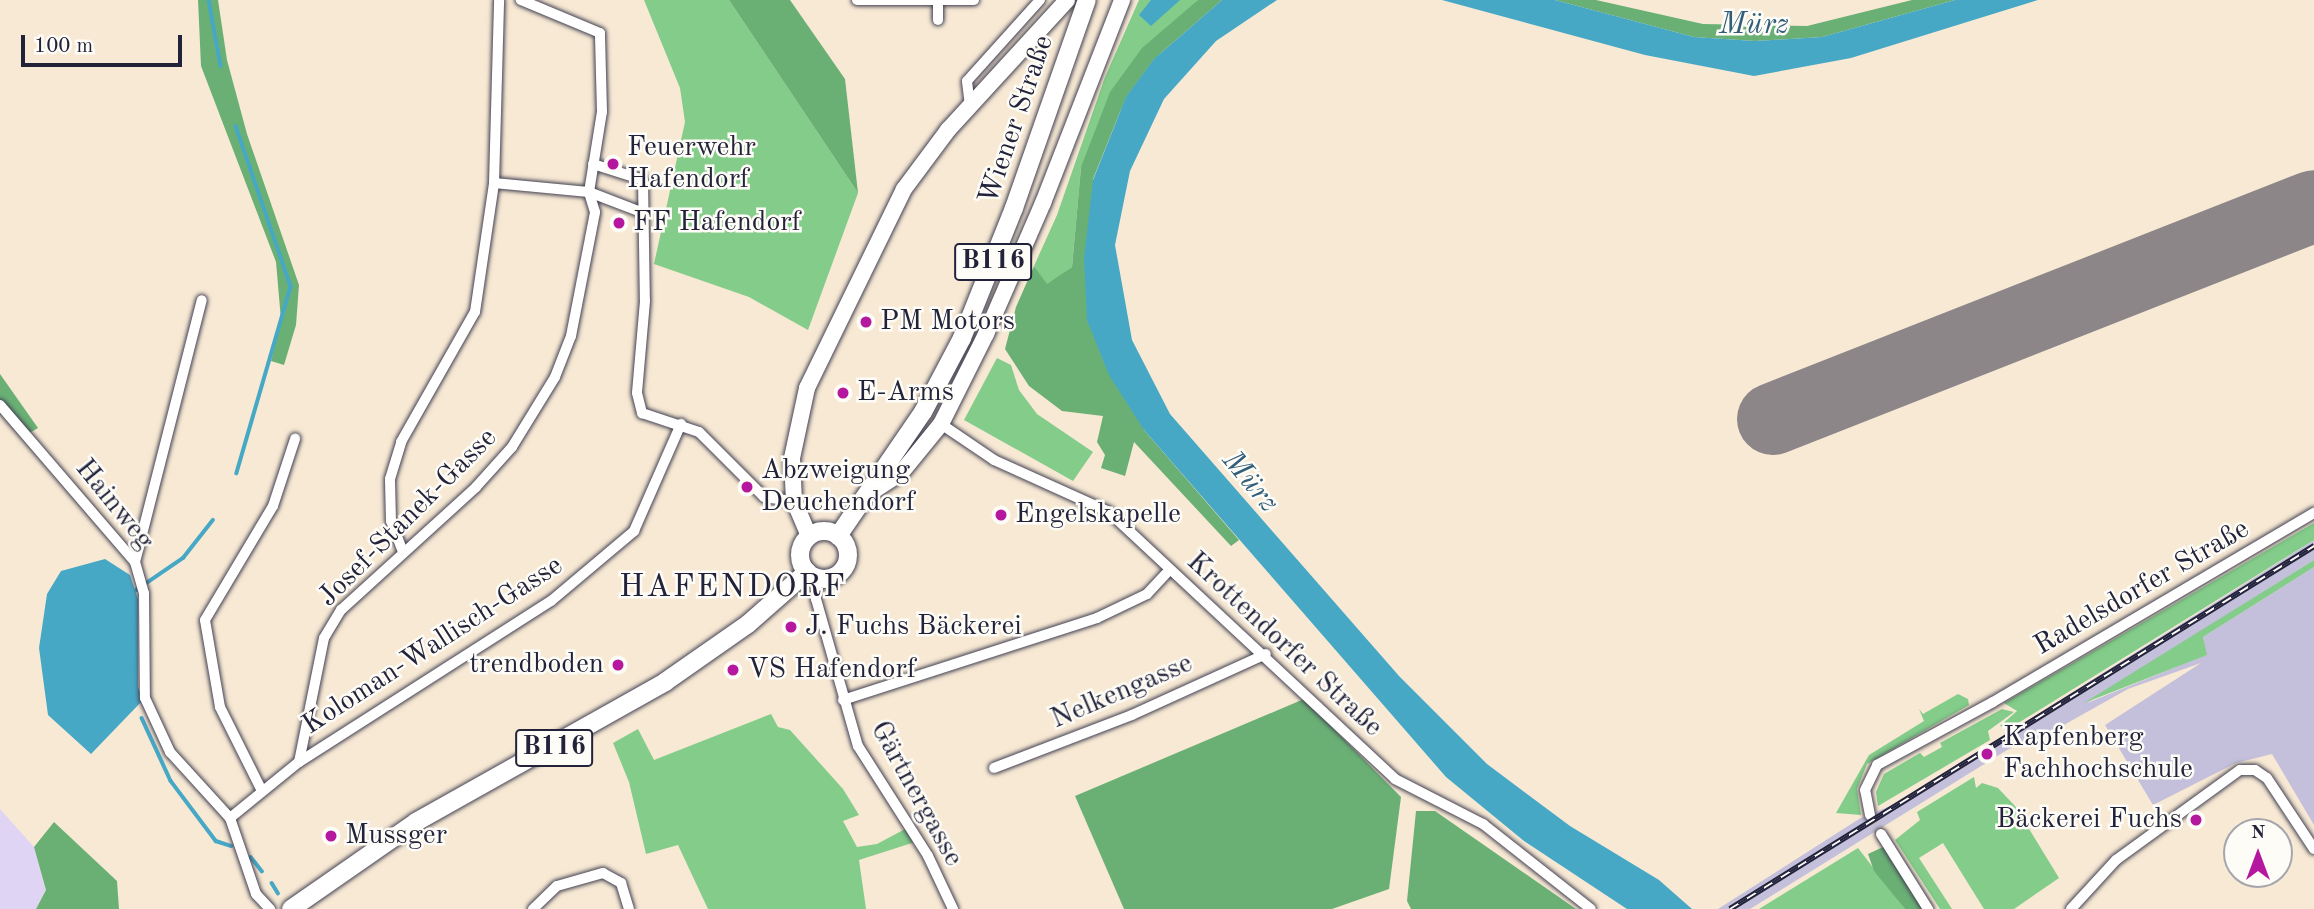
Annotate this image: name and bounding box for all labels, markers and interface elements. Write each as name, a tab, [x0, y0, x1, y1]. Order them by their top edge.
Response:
water label: Mürz	[1719, 7, 1789, 43]
scale bar	[24, 21, 186, 65]
street label: Wiener Straße	[972, 31, 1062, 209]
text: 100 m	[34, 36, 93, 57]
place label: Feuerwehr Hafendorf	[627, 131, 756, 197]
marker: Feuerwehr Hafendorf	[605, 156, 621, 172]
place label: FF Hafendorf	[633, 206, 801, 240]
marker: FF Hafendorf	[611, 215, 627, 231]
road number: B116	[953, 240, 1033, 284]
place label: PM Motors	[880, 305, 1015, 339]
marker: PM Motors	[858, 314, 874, 330]
place label: E-Arms	[857, 376, 954, 410]
marker: E-Arms	[835, 385, 851, 401]
street label: Josef-Stanek-Gasse	[312, 422, 504, 614]
water label: Mürz	[1214, 444, 1286, 520]
street label: Hainweg	[67, 453, 161, 557]
place label: Abzweigung Deuchendorf	[761, 454, 915, 520]
marker: Abzweigung Deuchendorf	[739, 479, 755, 495]
place label: Engelskapelle	[1015, 498, 1181, 532]
marker: Engelskapelle	[993, 507, 1009, 523]
street label: Radelsdorfer Straße	[2029, 513, 2255, 663]
street label: Krottendorfer Straße	[1179, 546, 1389, 744]
street label: Koloman-Wallisch-Gasse	[297, 549, 569, 743]
district label: HAFENDORF	[620, 569, 846, 607]
place label: J. Fuchs Bäckerei	[805, 610, 1022, 644]
marker: J. Fuchs Bäckerei	[783, 619, 799, 635]
street label: Nelkengasse	[1046, 647, 1198, 737]
place label: trendboden	[469, 648, 604, 682]
place label: VS Hafendorf	[747, 653, 916, 687]
marker: trendboden	[610, 657, 626, 673]
marker: VS Hafendorf	[725, 662, 741, 678]
street label: Gärtnergasse	[862, 715, 970, 873]
place label: Kapfenberg Fachhochschule	[2003, 721, 2193, 787]
road number: B116	[514, 726, 594, 770]
marker: Kapfenberg Fachhochschule	[1977, 744, 1997, 764]
place label: Bäckerei Fuchs	[1996, 803, 2182, 837]
marker: Bäckerei Fuchs	[2188, 812, 2204, 828]
north arrow	[2223, 818, 2293, 888]
place label: Mussger	[345, 819, 447, 853]
text: N	[2251, 824, 2265, 843]
marker: Mussger	[323, 828, 339, 844]

